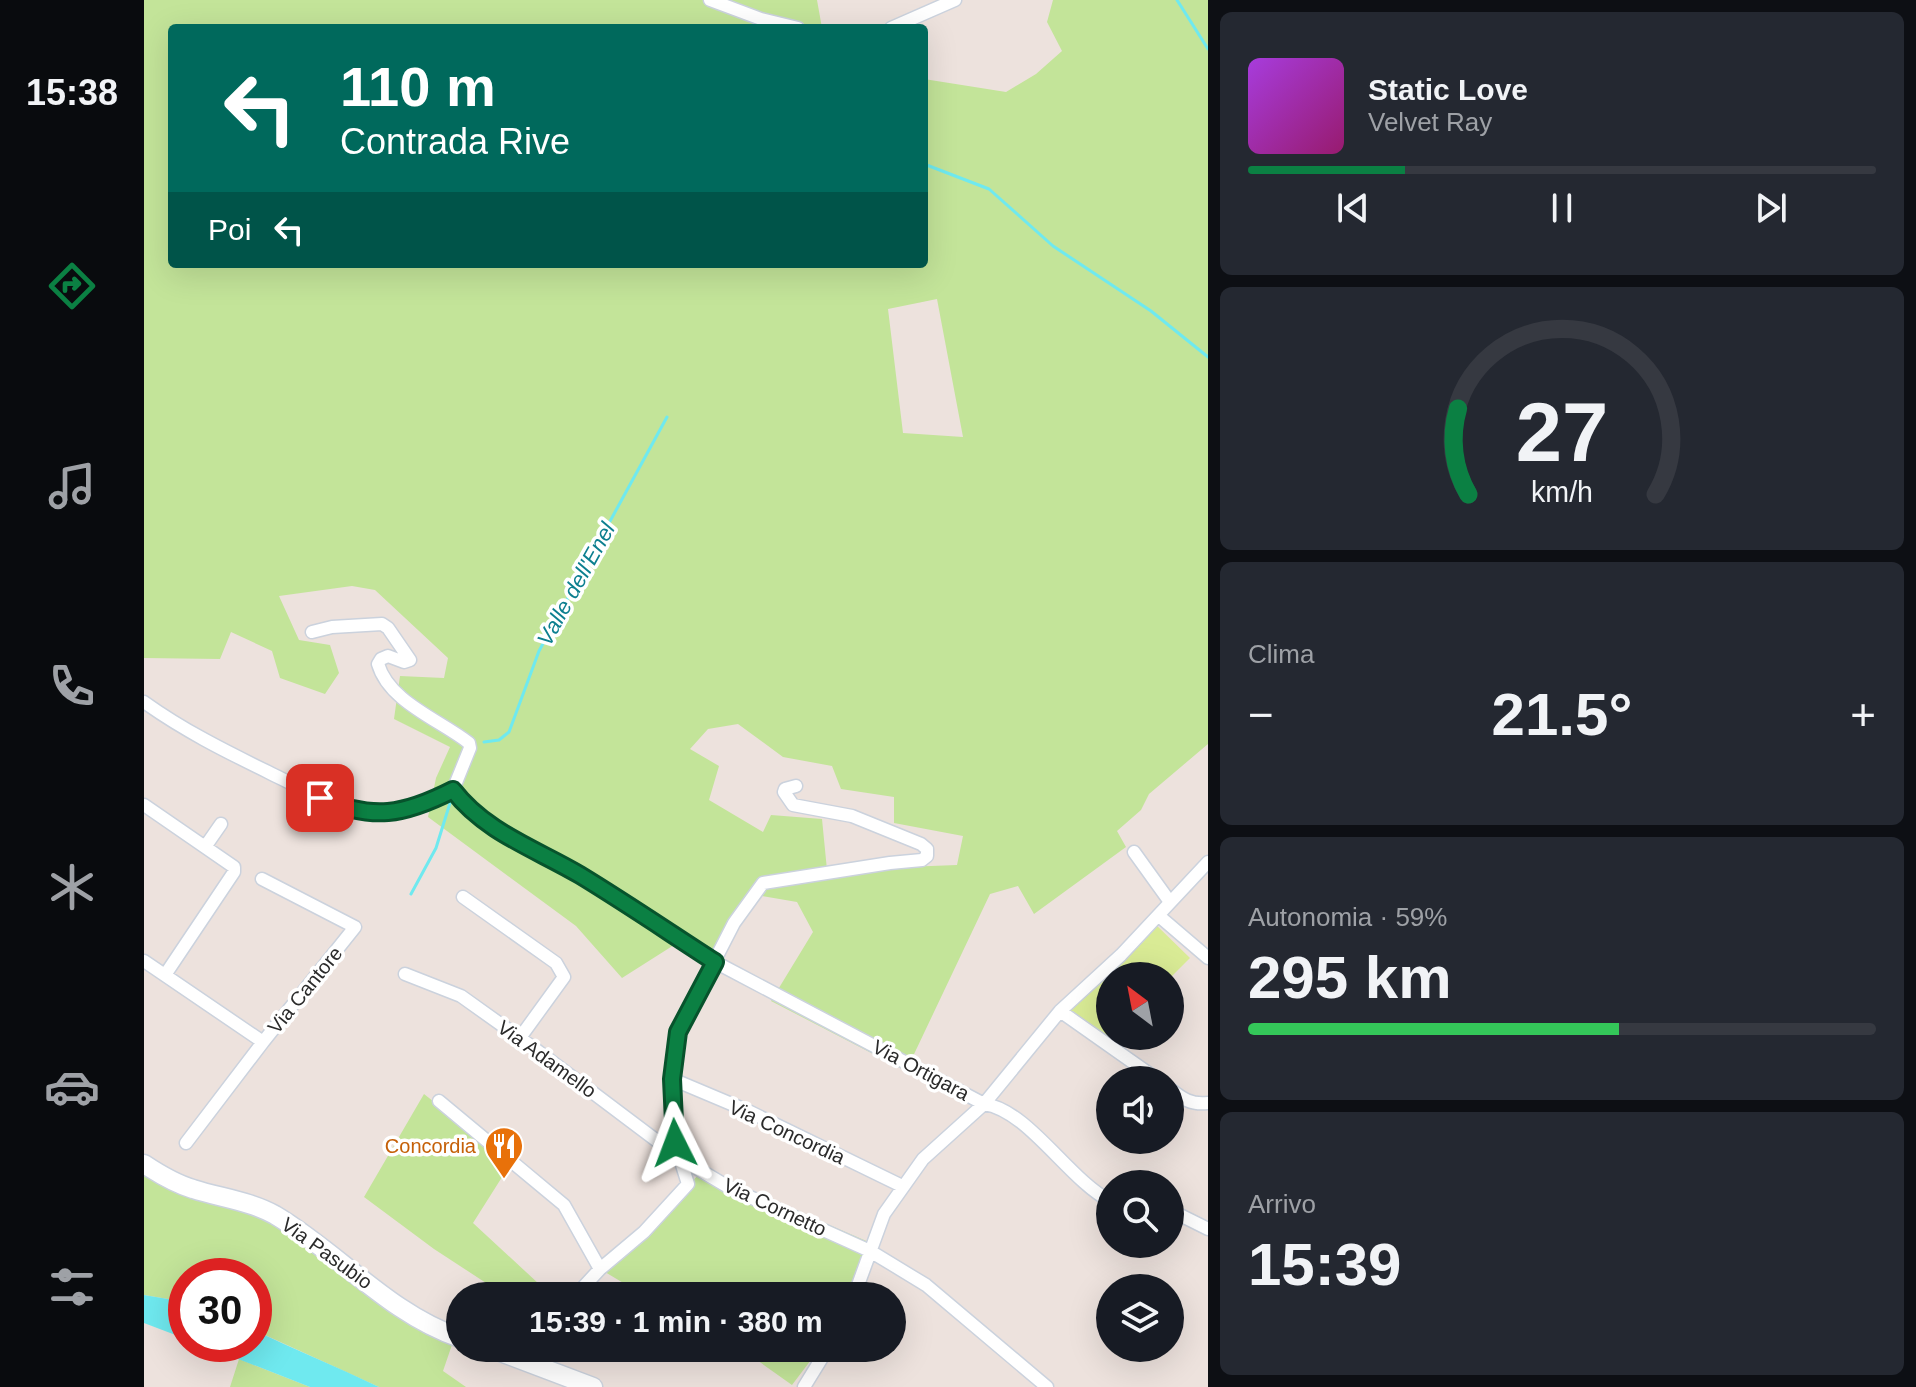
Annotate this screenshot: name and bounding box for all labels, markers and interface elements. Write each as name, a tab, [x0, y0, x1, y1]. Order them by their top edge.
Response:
text: 110 m	[340, 55, 496, 118]
icon: left	[208, 56, 312, 160]
text: 15:38	[26, 72, 118, 113]
text: Static Love	[1368, 73, 1528, 106]
text: Velvet Ray	[1368, 107, 1492, 137]
text: Contrada Rive	[340, 121, 570, 162]
icon: previous	[1331, 186, 1375, 230]
icon: pause	[1540, 186, 1584, 230]
icon: next	[1749, 186, 1793, 230]
icon: left	[267, 208, 311, 252]
text: Poi	[208, 213, 251, 246]
icon: directions	[44, 258, 100, 314]
text: 27	[1516, 385, 1608, 478]
icon: music	[44, 458, 100, 514]
text: km/h	[1531, 476, 1593, 508]
water label: Valle dell'Enel	[532, 517, 621, 650]
text: Clima	[1248, 639, 1314, 669]
icon: phone	[44, 658, 100, 714]
text: 21.5°	[1492, 681, 1632, 748]
text: −	[1248, 690, 1274, 739]
text: +	[1850, 690, 1876, 739]
pin	[286, 764, 354, 832]
icon: arrive	[298, 776, 342, 820]
icon: climate	[44, 859, 100, 915]
text: Autonomia · 59%	[1248, 902, 1447, 932]
street label: Via Cantore	[263, 942, 347, 1038]
text: 295 km	[1248, 944, 1452, 1011]
north arrow	[1096, 962, 1184, 1050]
map controls	[1096, 962, 1184, 1362]
street label: Via Adamello	[493, 1016, 601, 1102]
street label: Via Ortigara	[869, 1035, 974, 1105]
icon: car	[44, 1059, 100, 1115]
button: sound	[1096, 1066, 1184, 1154]
street label: Via Concordia	[726, 1096, 849, 1169]
position arrow	[633, 1101, 717, 1185]
restaurant icon: Concordia	[483, 1125, 525, 1180]
place label: Concordia	[385, 1135, 477, 1157]
button: search	[1096, 1170, 1184, 1258]
street label: Via Cornetto	[720, 1174, 830, 1240]
text: Arrivo	[1248, 1189, 1316, 1219]
street label: Via Pasubio	[277, 1213, 377, 1293]
text: 15:39	[1248, 1231, 1401, 1298]
speed limit sign: 30	[168, 1258, 272, 1362]
icon: filters	[44, 1259, 100, 1315]
button: layers	[1096, 1274, 1184, 1362]
text: 15:39 · 1 min · 380 m	[529, 1305, 823, 1338]

